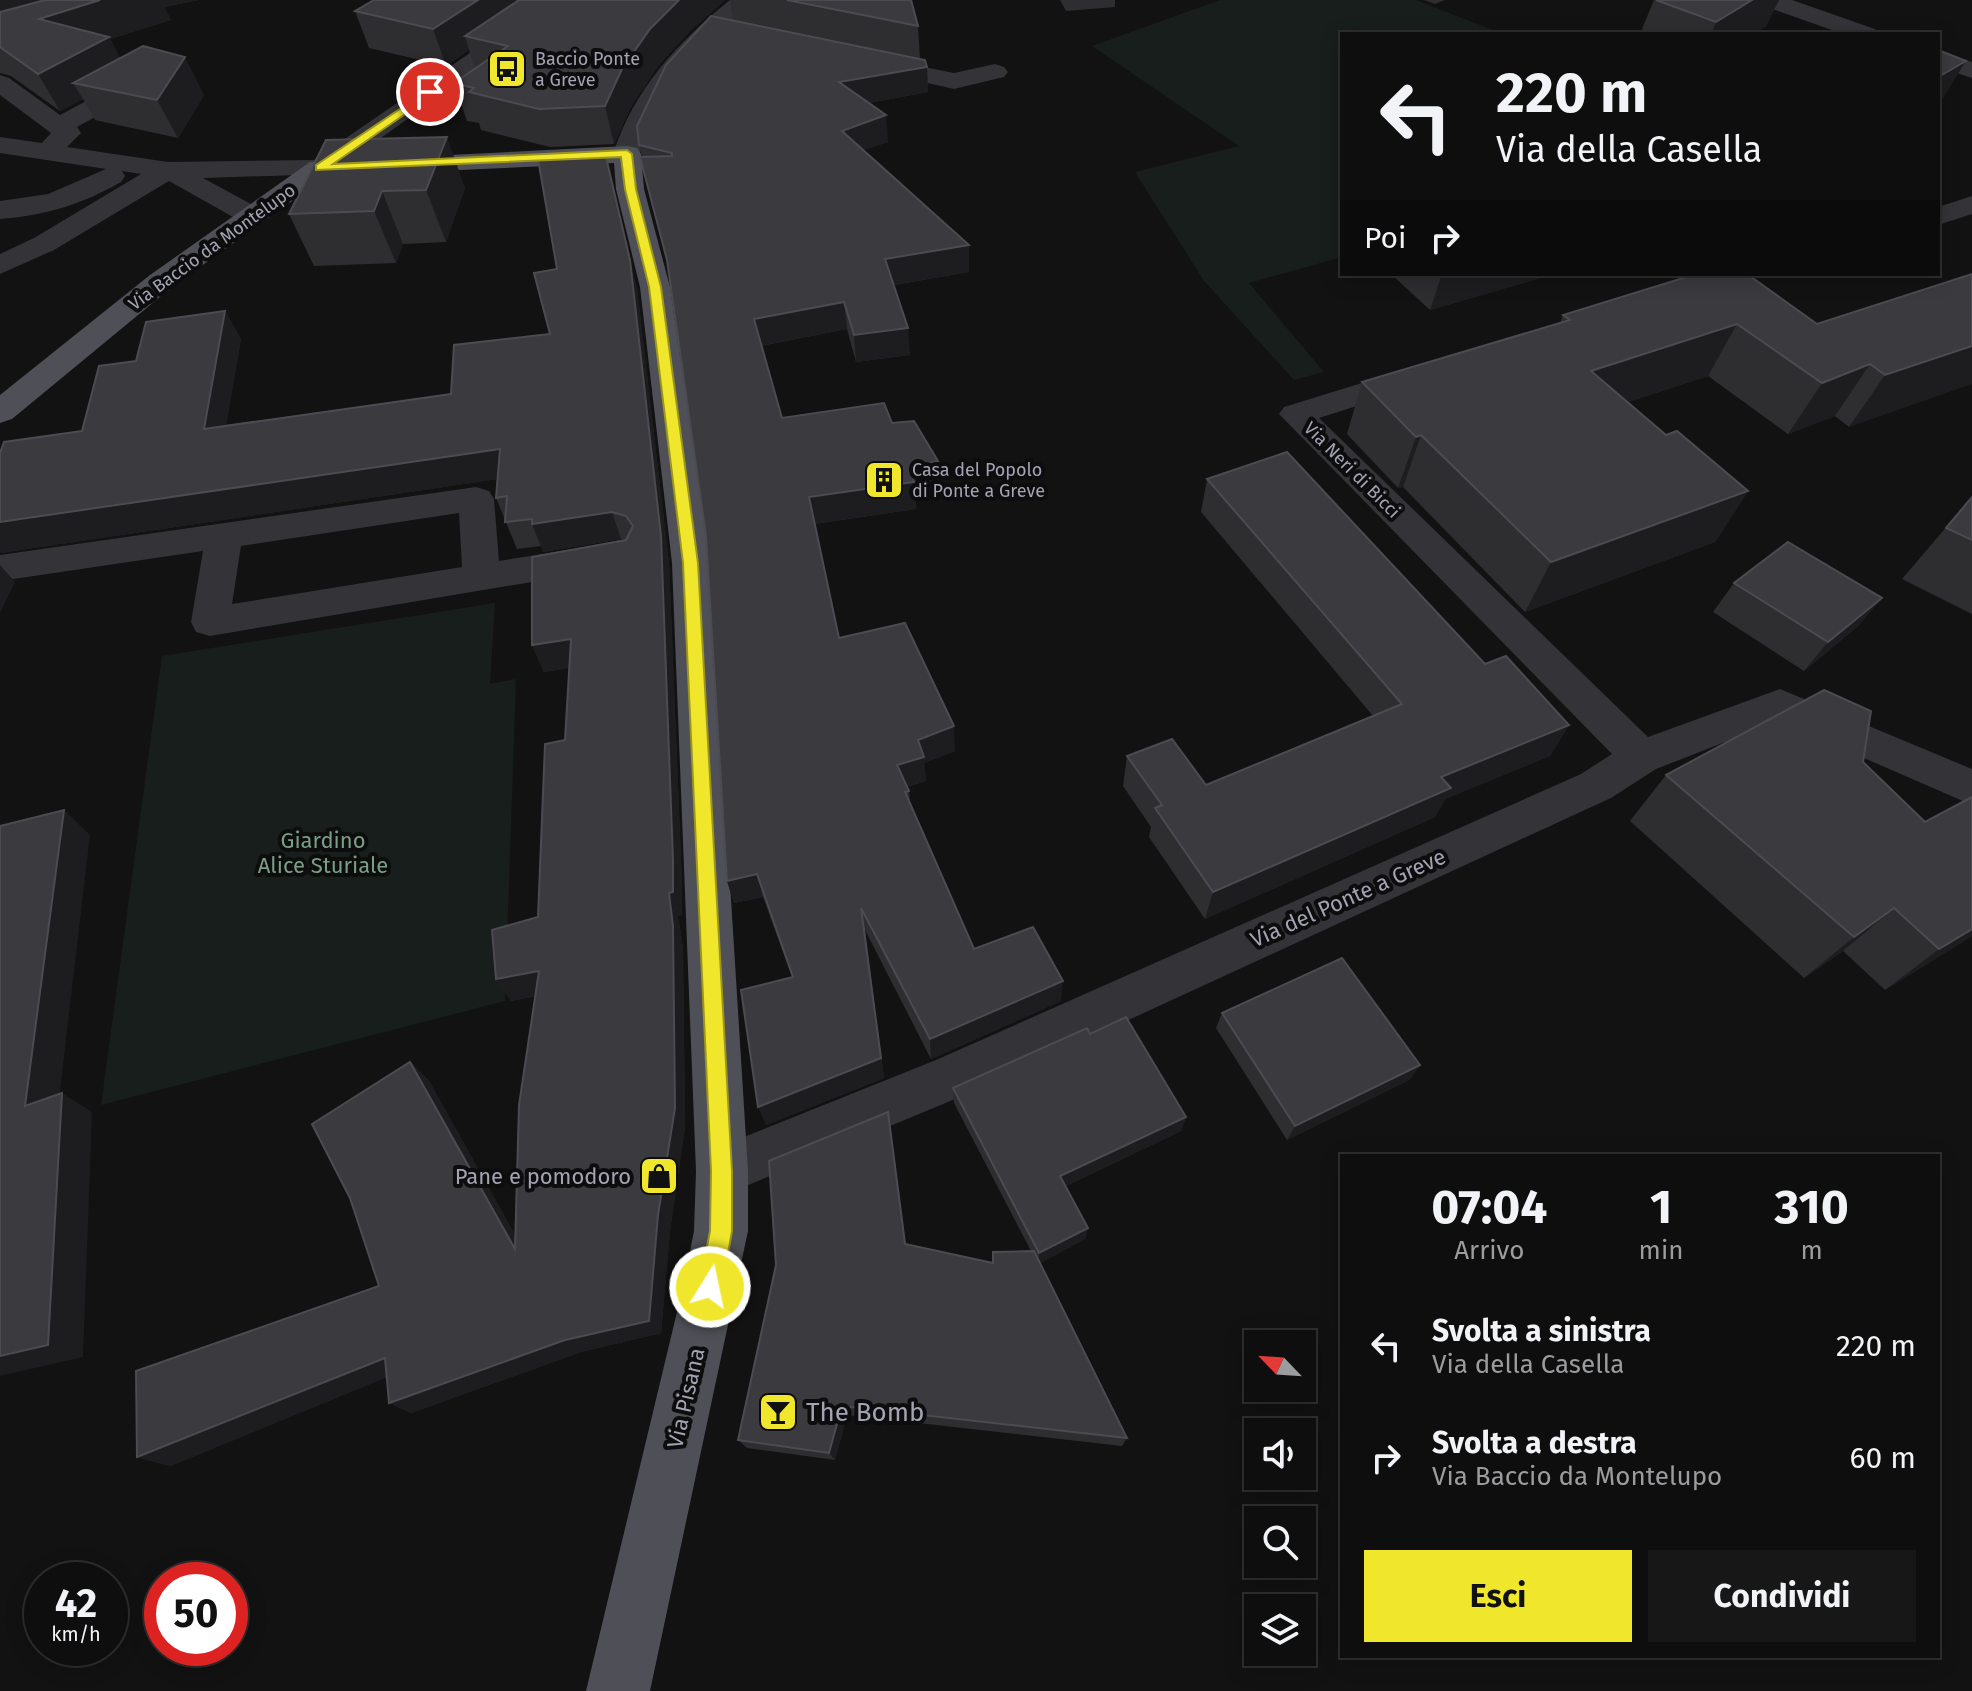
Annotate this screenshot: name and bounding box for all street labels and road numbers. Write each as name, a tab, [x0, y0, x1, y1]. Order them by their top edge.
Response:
street label: Via Baccio da Montelupo	[124, 179, 300, 315]
street label: Via Neri di Bicci	[1299, 417, 1405, 523]
street label: Via del Ponte a Greve	[1246, 843, 1450, 953]
street label: Via Pisana	[661, 1345, 711, 1451]

